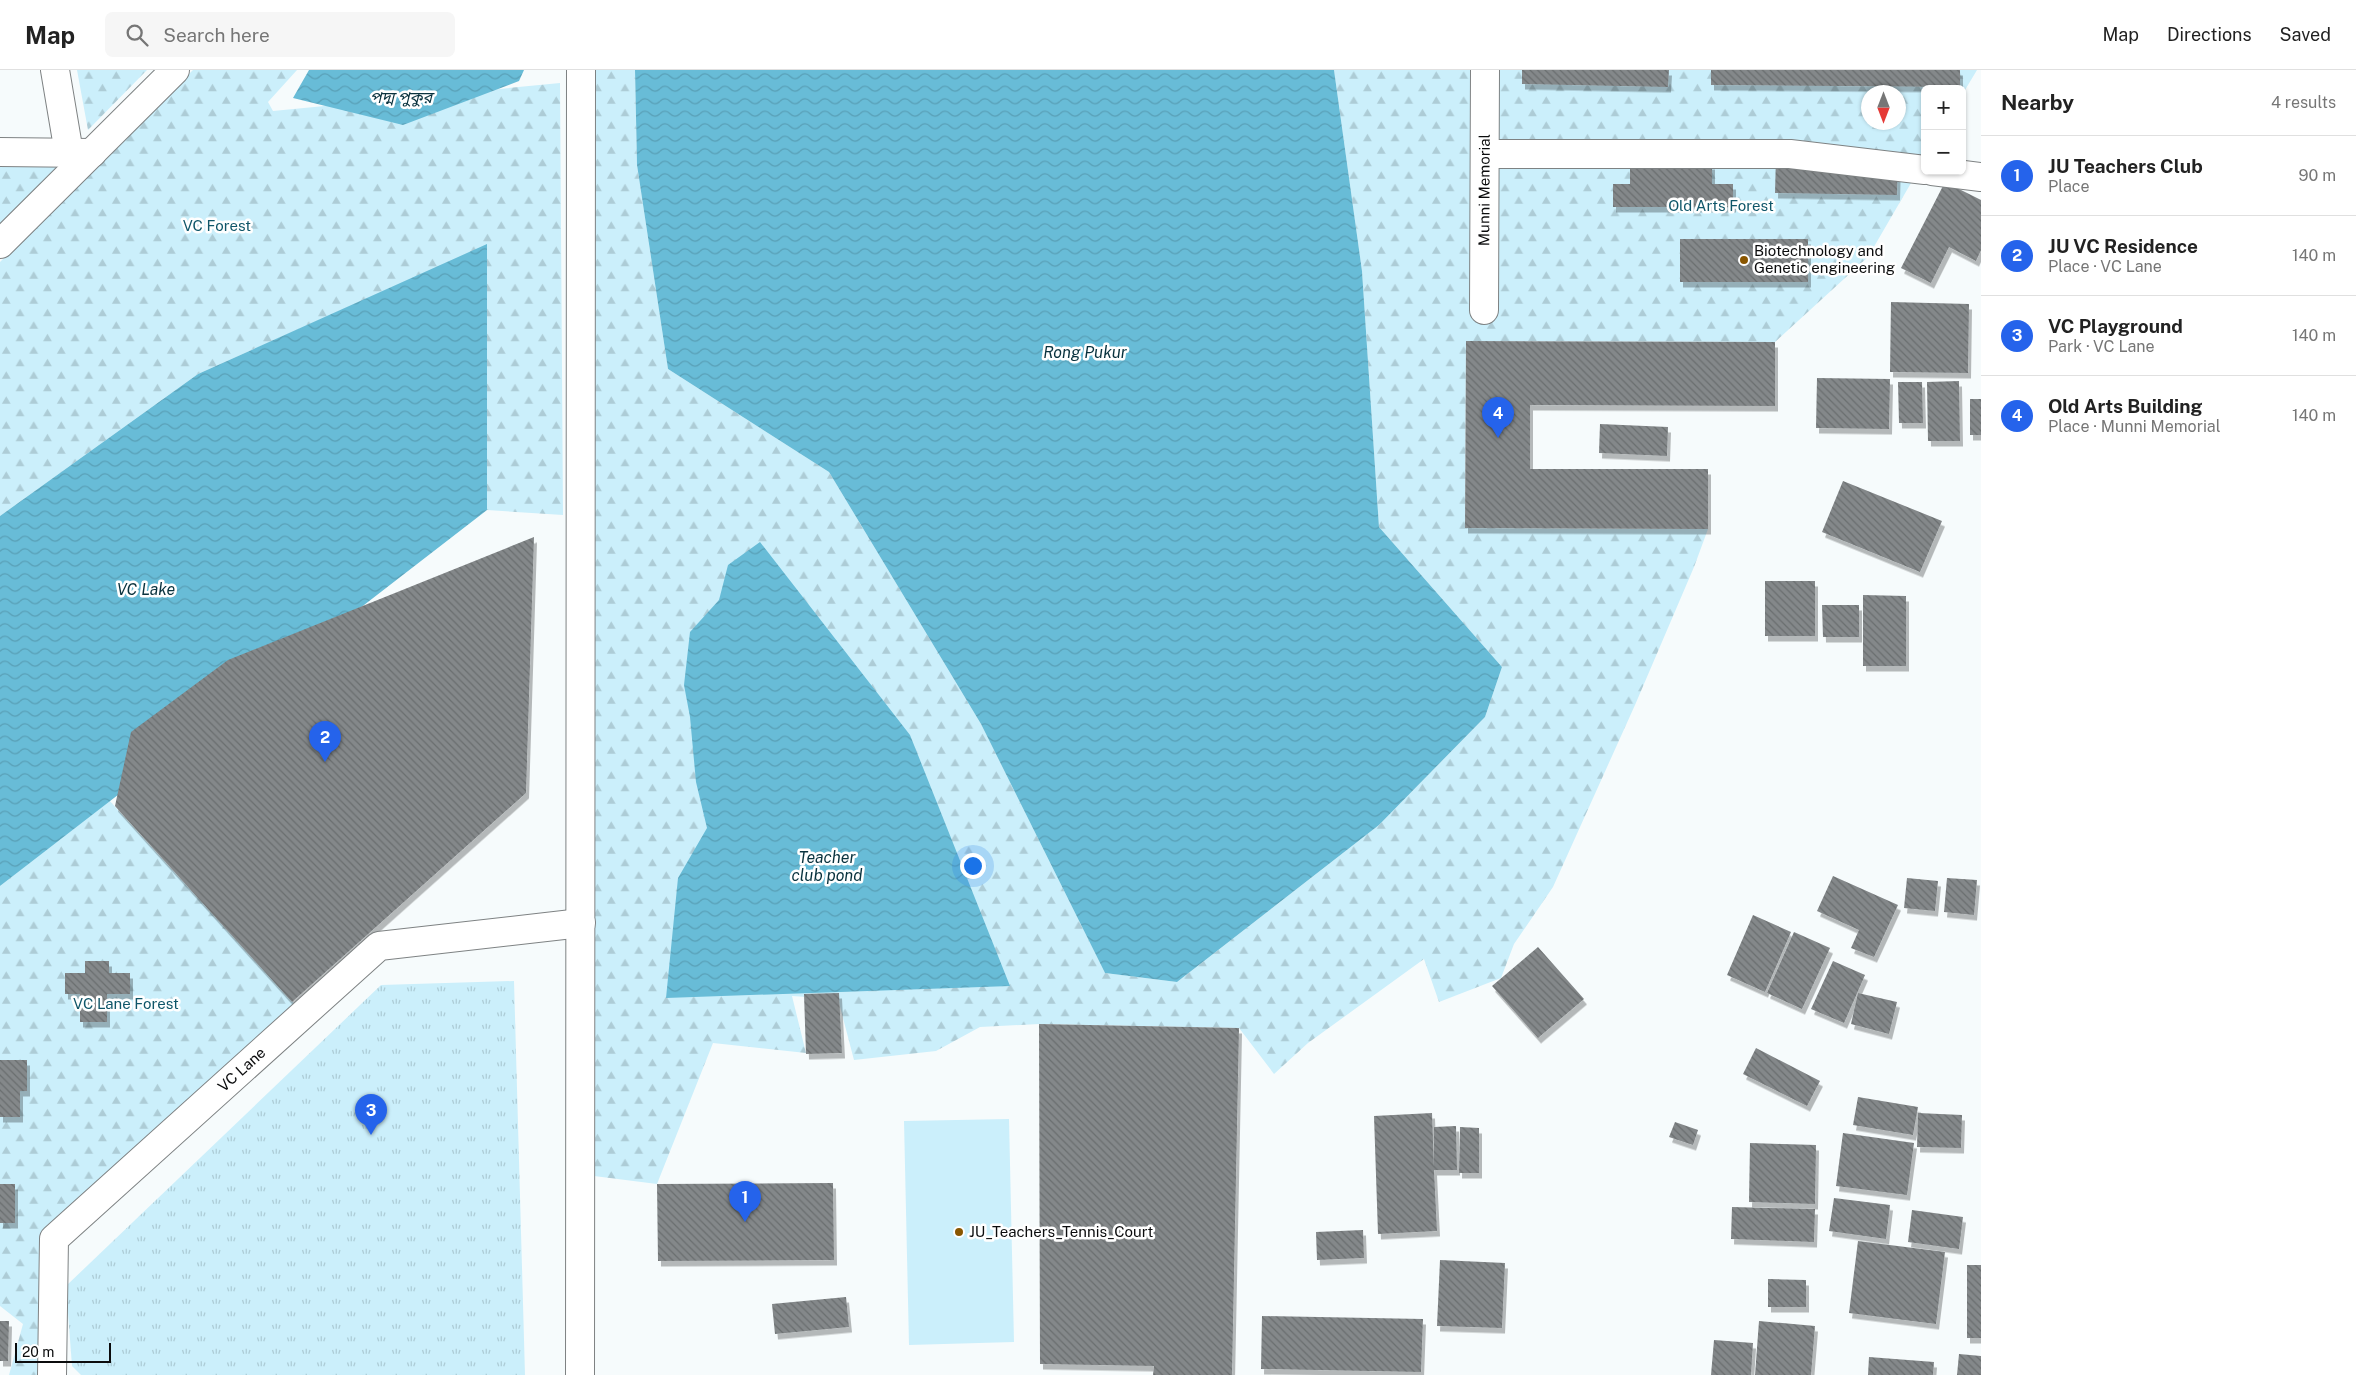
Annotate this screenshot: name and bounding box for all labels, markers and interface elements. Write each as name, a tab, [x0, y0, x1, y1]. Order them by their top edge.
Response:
search box	[105, 12, 455, 57]
text: Map	[25, 21, 75, 49]
icon: search	[123, 21, 151, 49]
text: Search here	[163, 24, 270, 46]
text: Map	[2102, 24, 2139, 45]
text: Directions	[2167, 24, 2252, 45]
text: Saved	[2280, 24, 2331, 45]
north arrow	[1861, 85, 1906, 130]
map controls	[1921, 85, 1966, 175]
button: +	[1921, 85, 1966, 130]
water label: পদ্ম পুকুর	[370, 88, 435, 107]
text: Nearby	[2001, 90, 2074, 115]
text: 4 results	[2271, 93, 2336, 112]
button: −	[1921, 130, 1966, 175]
street label: Munni Memorial	[1475, 134, 1493, 246]
text: JU Teachers Club	[2048, 155, 2203, 177]
text: 1	[2014, 166, 2020, 185]
text: 90 m	[2299, 166, 2336, 185]
text: Place	[2048, 177, 2090, 196]
park label: Old Arts Forest	[1668, 197, 1774, 214]
park label: VC Forest	[183, 217, 251, 234]
text: JU VC Residence	[2048, 235, 2198, 257]
place label: Biotechnology and Genetic engineering	[1754, 242, 1895, 276]
text: 2	[2012, 246, 2022, 265]
text: 140 m	[2292, 246, 2336, 265]
marker: Biotechnology and Genetic engineering	[1738, 254, 1750, 266]
text: Place · VC Lane	[2048, 257, 2162, 276]
text: VC Playground	[2048, 315, 2183, 337]
text: 3	[2012, 326, 2022, 345]
text: 140 m	[2292, 326, 2336, 345]
text: Park · VC Lane	[2048, 337, 2155, 356]
water label: Rong Pukur	[1043, 343, 1128, 362]
text: Old Arts Building	[2048, 395, 2202, 417]
pin: 4	[1482, 397, 1514, 438]
text: 4	[2012, 406, 2022, 425]
text: 140 m	[2292, 406, 2336, 425]
text: Place · Munni Memorial	[2048, 417, 2221, 436]
water label: VC Lake	[117, 580, 176, 599]
pin: 2	[309, 721, 341, 762]
water label: Teacher club pond	[792, 848, 863, 885]
your location	[960, 853, 986, 879]
park label: VC Lane Forest	[73, 995, 179, 1012]
street label: VC Lane	[214, 1044, 269, 1095]
pin: 3	[355, 1094, 387, 1135]
pin: 1	[729, 1181, 761, 1222]
place label: JU_Teachers_Tennis_Court	[969, 1223, 1153, 1240]
marker: JU_Teachers_Tennis_Court	[953, 1226, 965, 1238]
scale bar	[15, 1340, 111, 1363]
text: 20 m	[22, 1344, 54, 1360]

